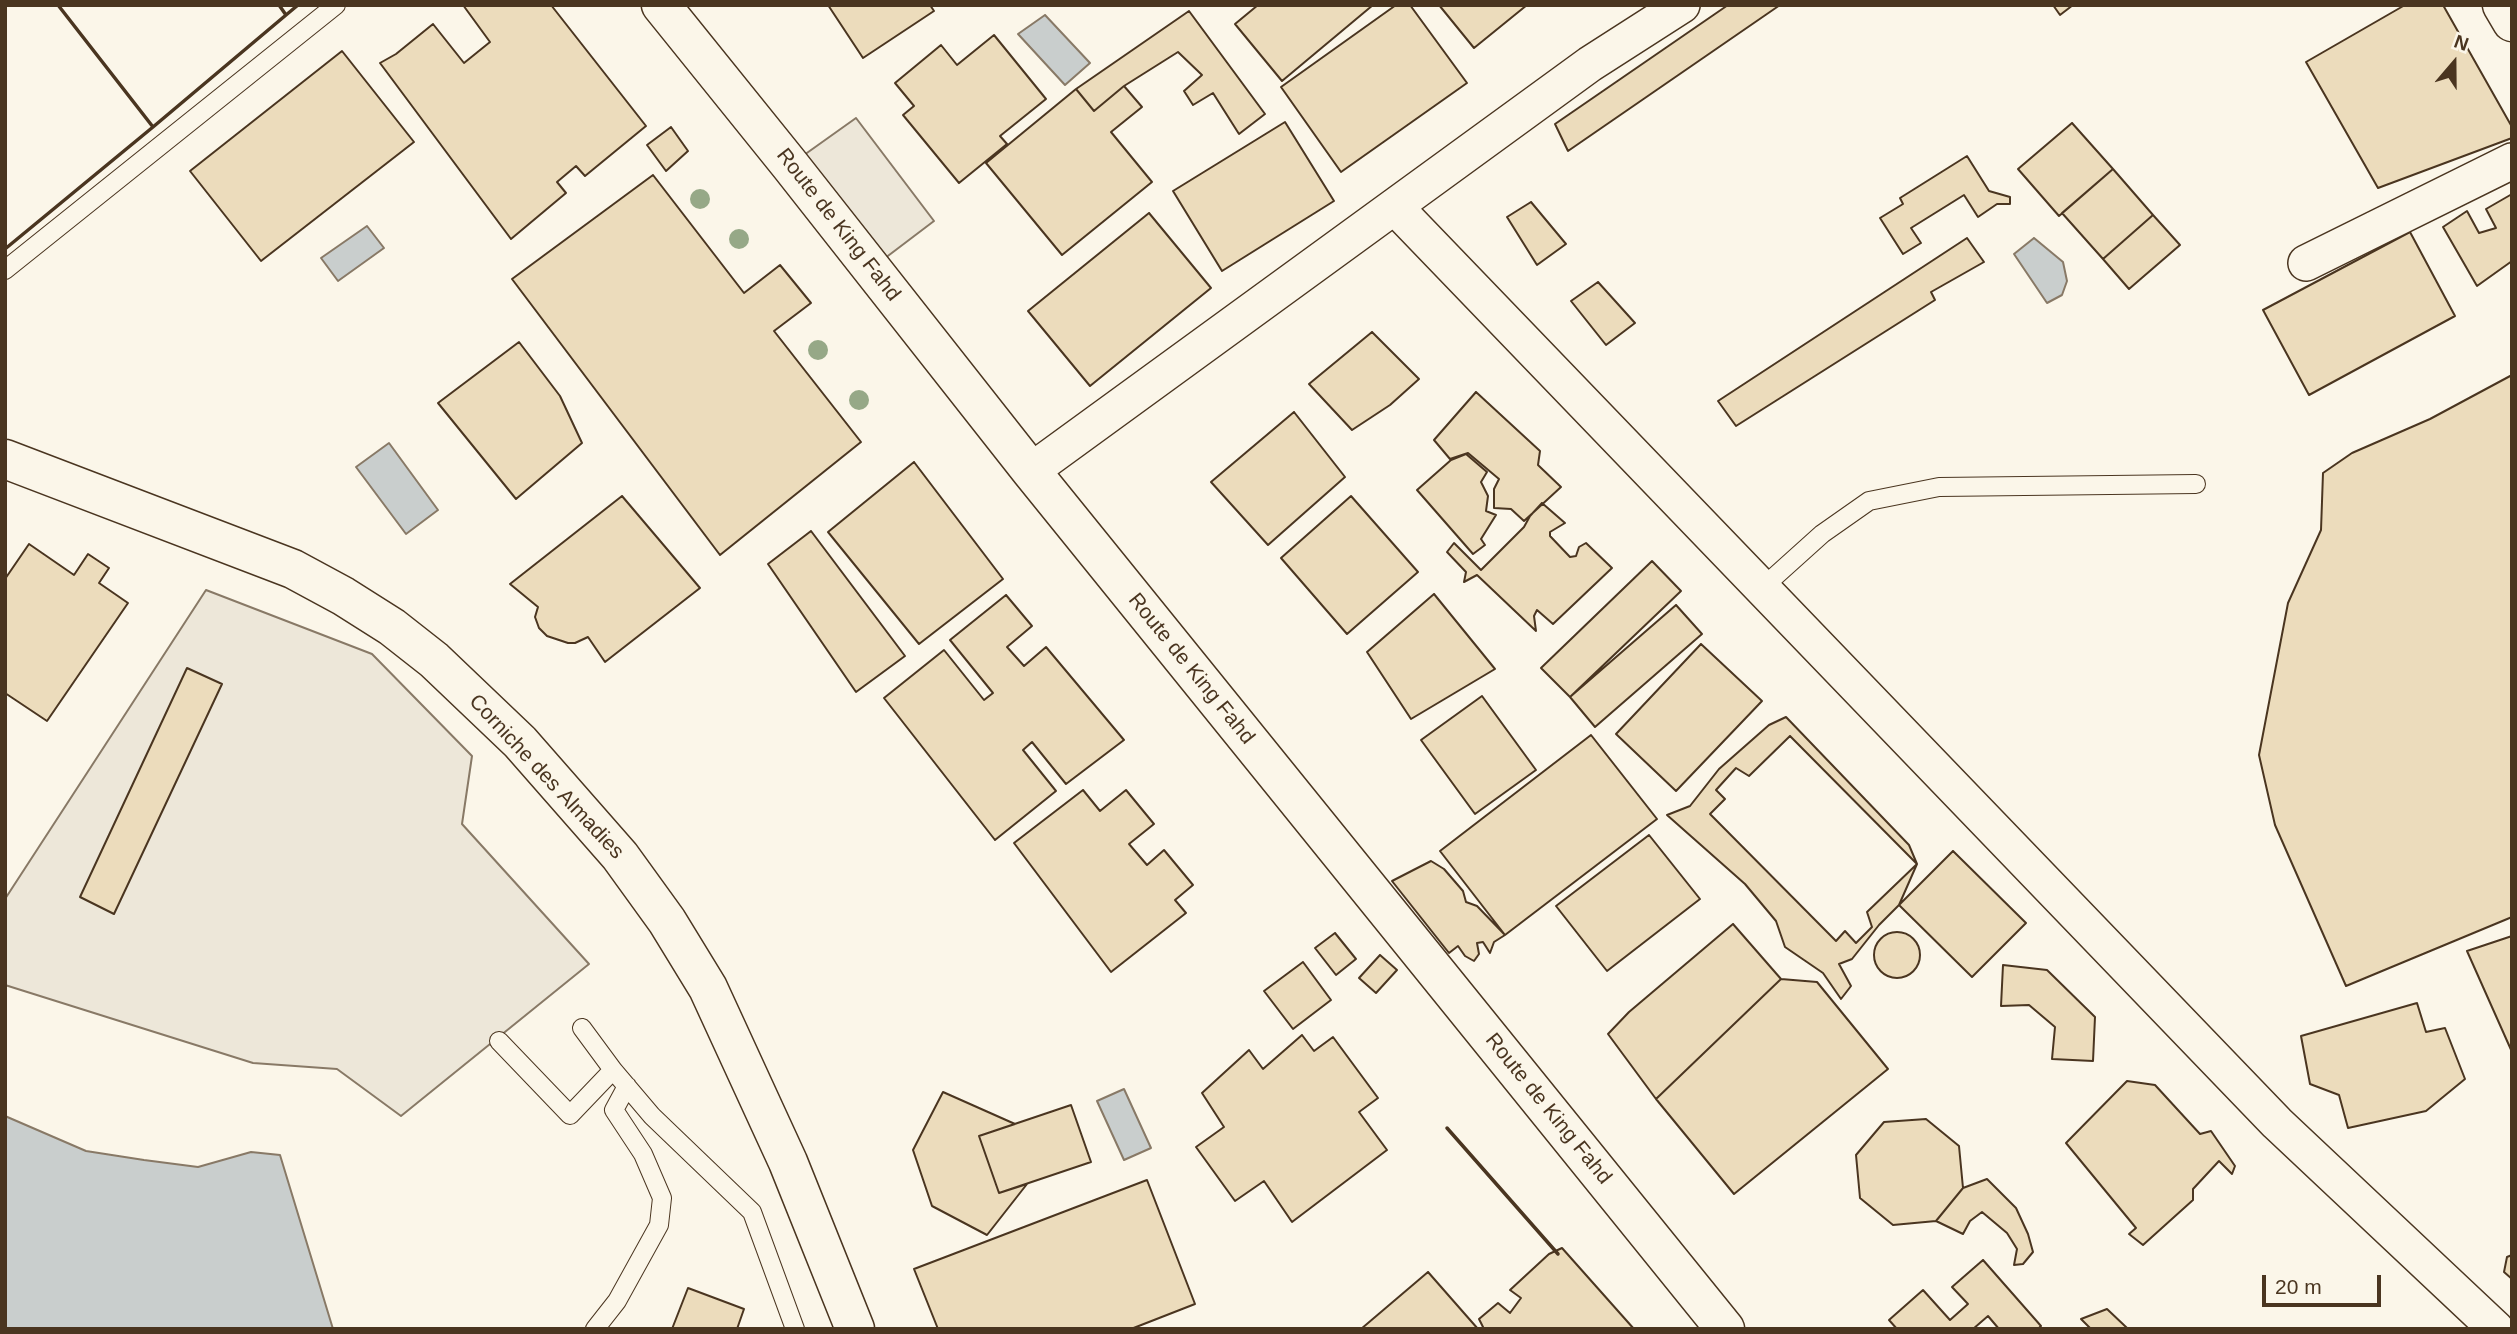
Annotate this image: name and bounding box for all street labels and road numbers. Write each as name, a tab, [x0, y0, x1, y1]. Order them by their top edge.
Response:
street label: Route de King Fahd	[771, 144, 905, 306]
street label: Route de King Fahd	[1122, 588, 1260, 750]
street label: Corniche des Almadies	[463, 689, 629, 865]
street label: Route de King Fahd	[1479, 1028, 1617, 1190]

